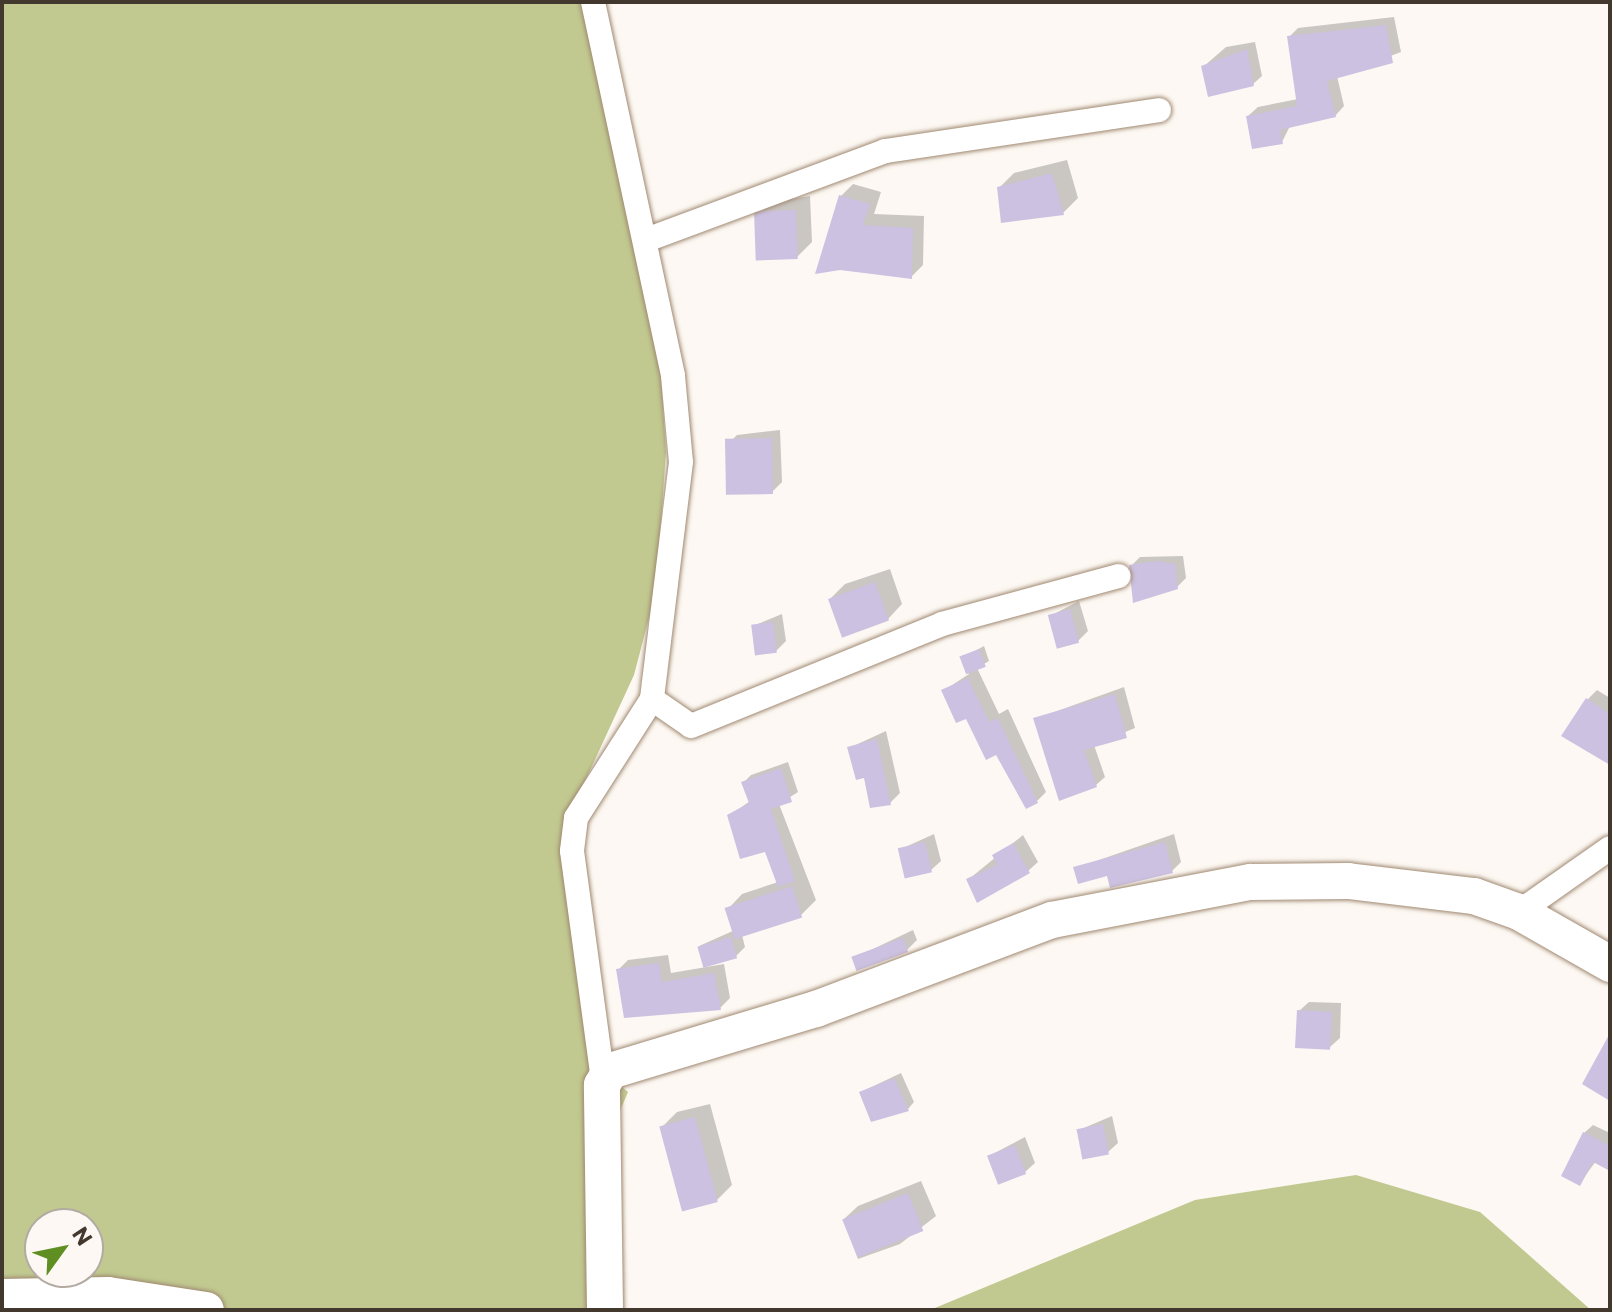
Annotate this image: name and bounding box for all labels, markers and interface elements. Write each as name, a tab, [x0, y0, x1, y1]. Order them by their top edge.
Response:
north arrow	[24, 1208, 104, 1288]
text: N	[67, 1221, 99, 1250]

